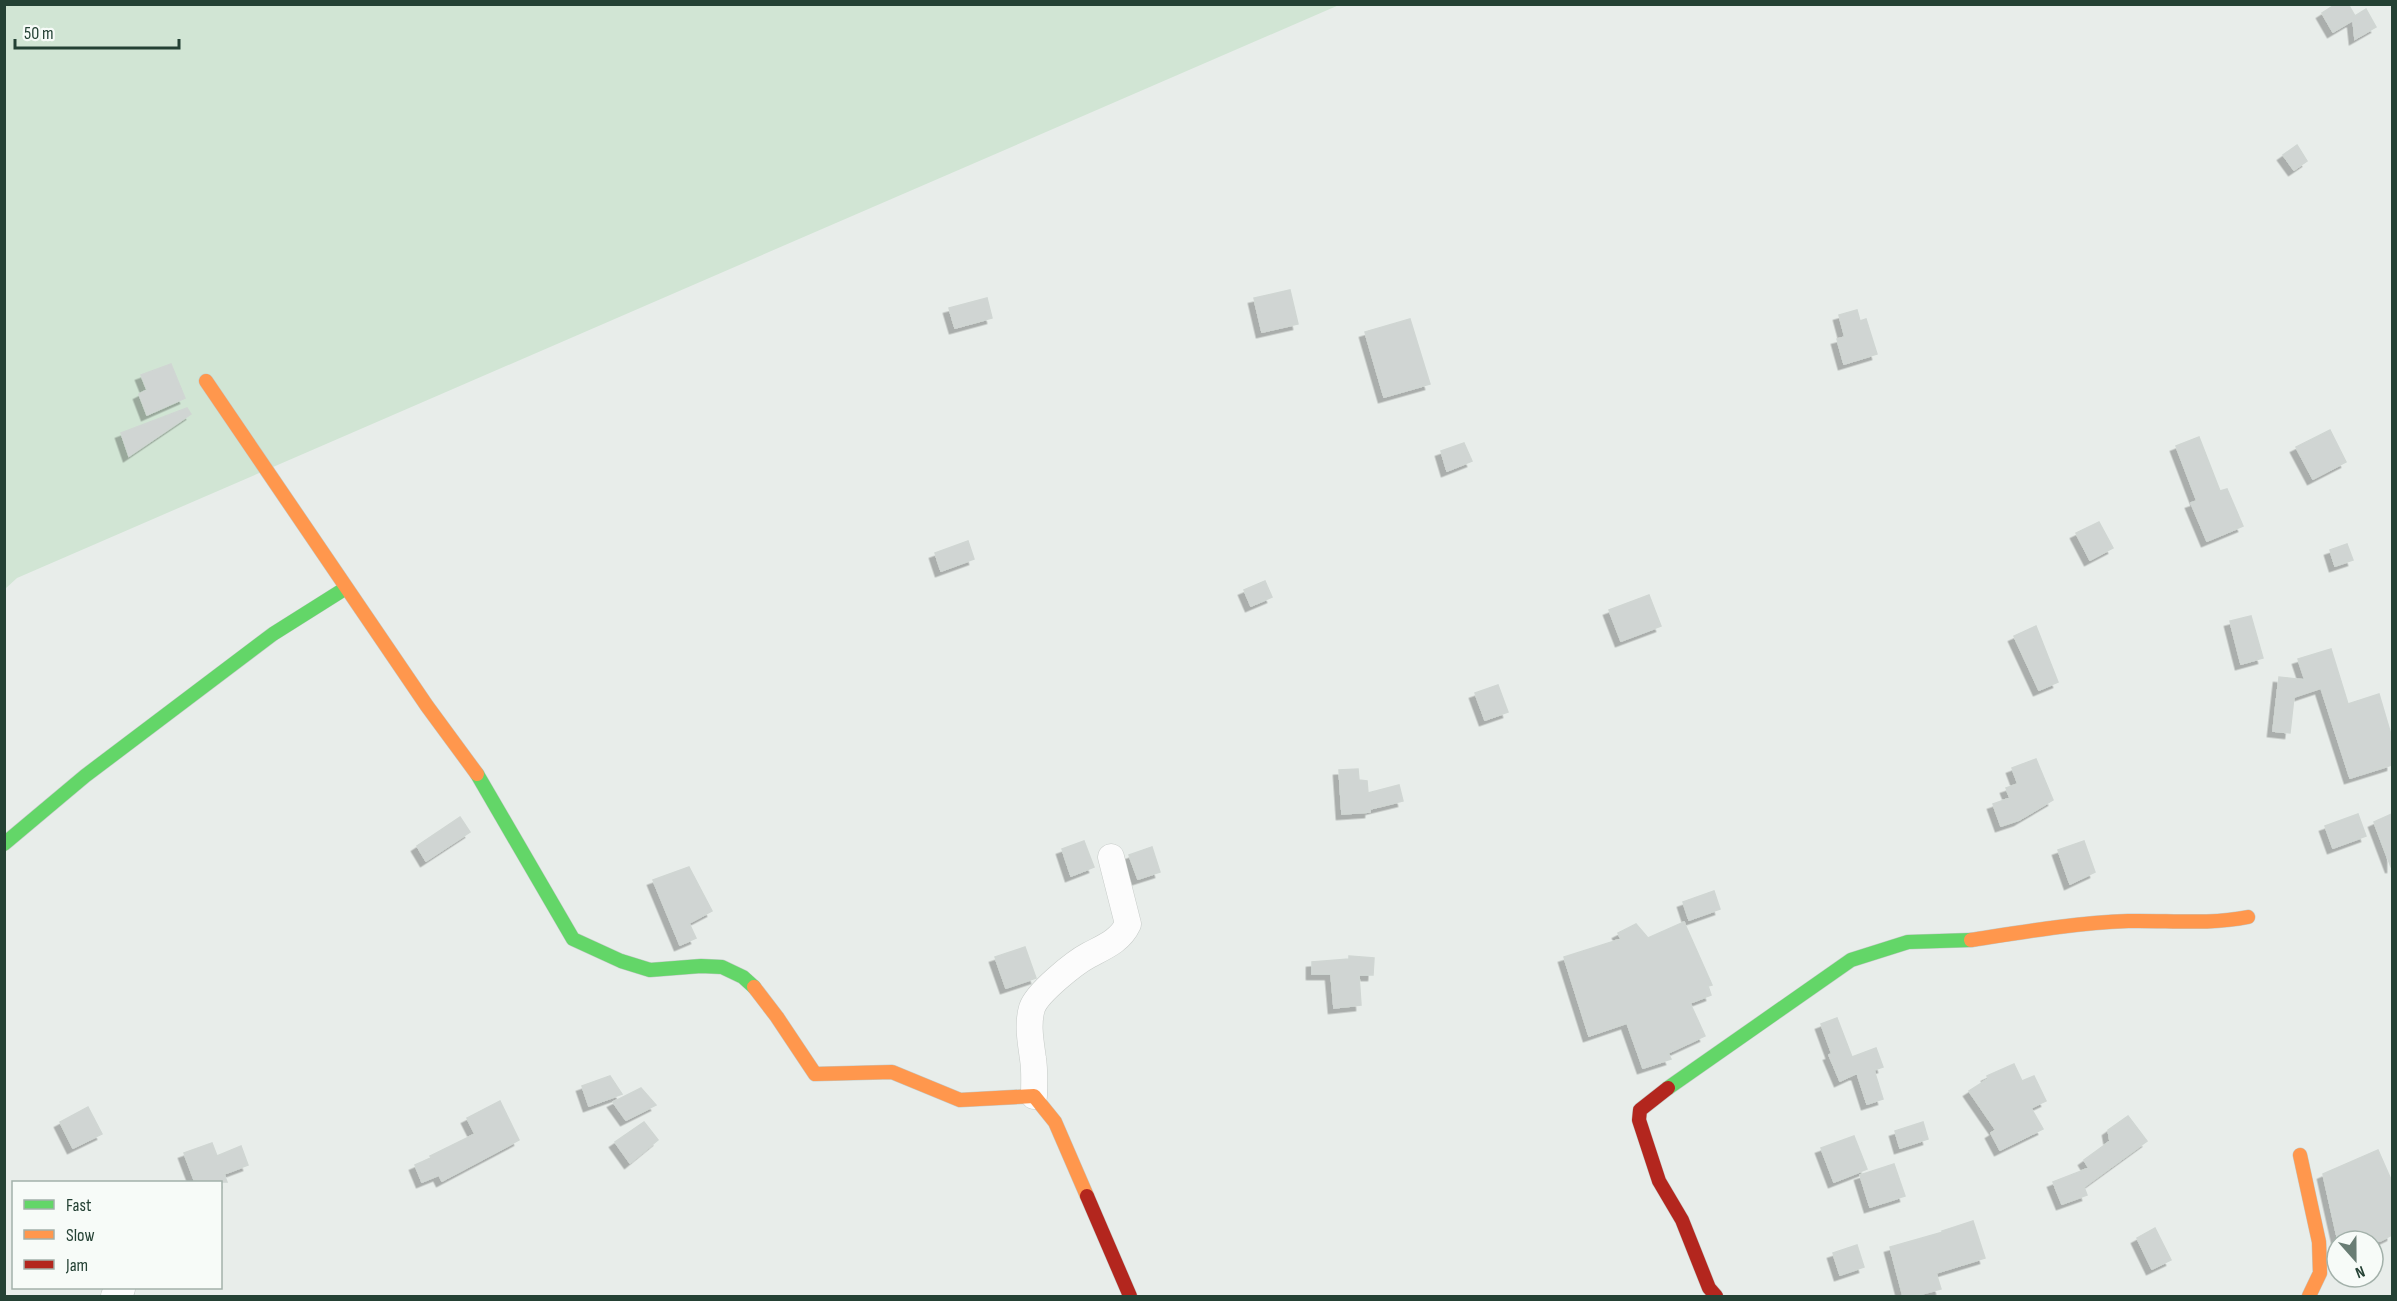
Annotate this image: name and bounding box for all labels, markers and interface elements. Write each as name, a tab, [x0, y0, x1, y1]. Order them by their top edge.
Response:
scale bar	[15, 12, 178, 50]
text: 50 m	[24, 23, 54, 44]
legend	[12, 1181, 222, 1289]
text: Fast	[66, 1195, 92, 1216]
text: Slow	[66, 1225, 95, 1246]
north arrow	[2325, 1229, 2385, 1289]
text: Jam	[65, 1255, 88, 1276]
text: N	[2352, 1261, 2367, 1282]

